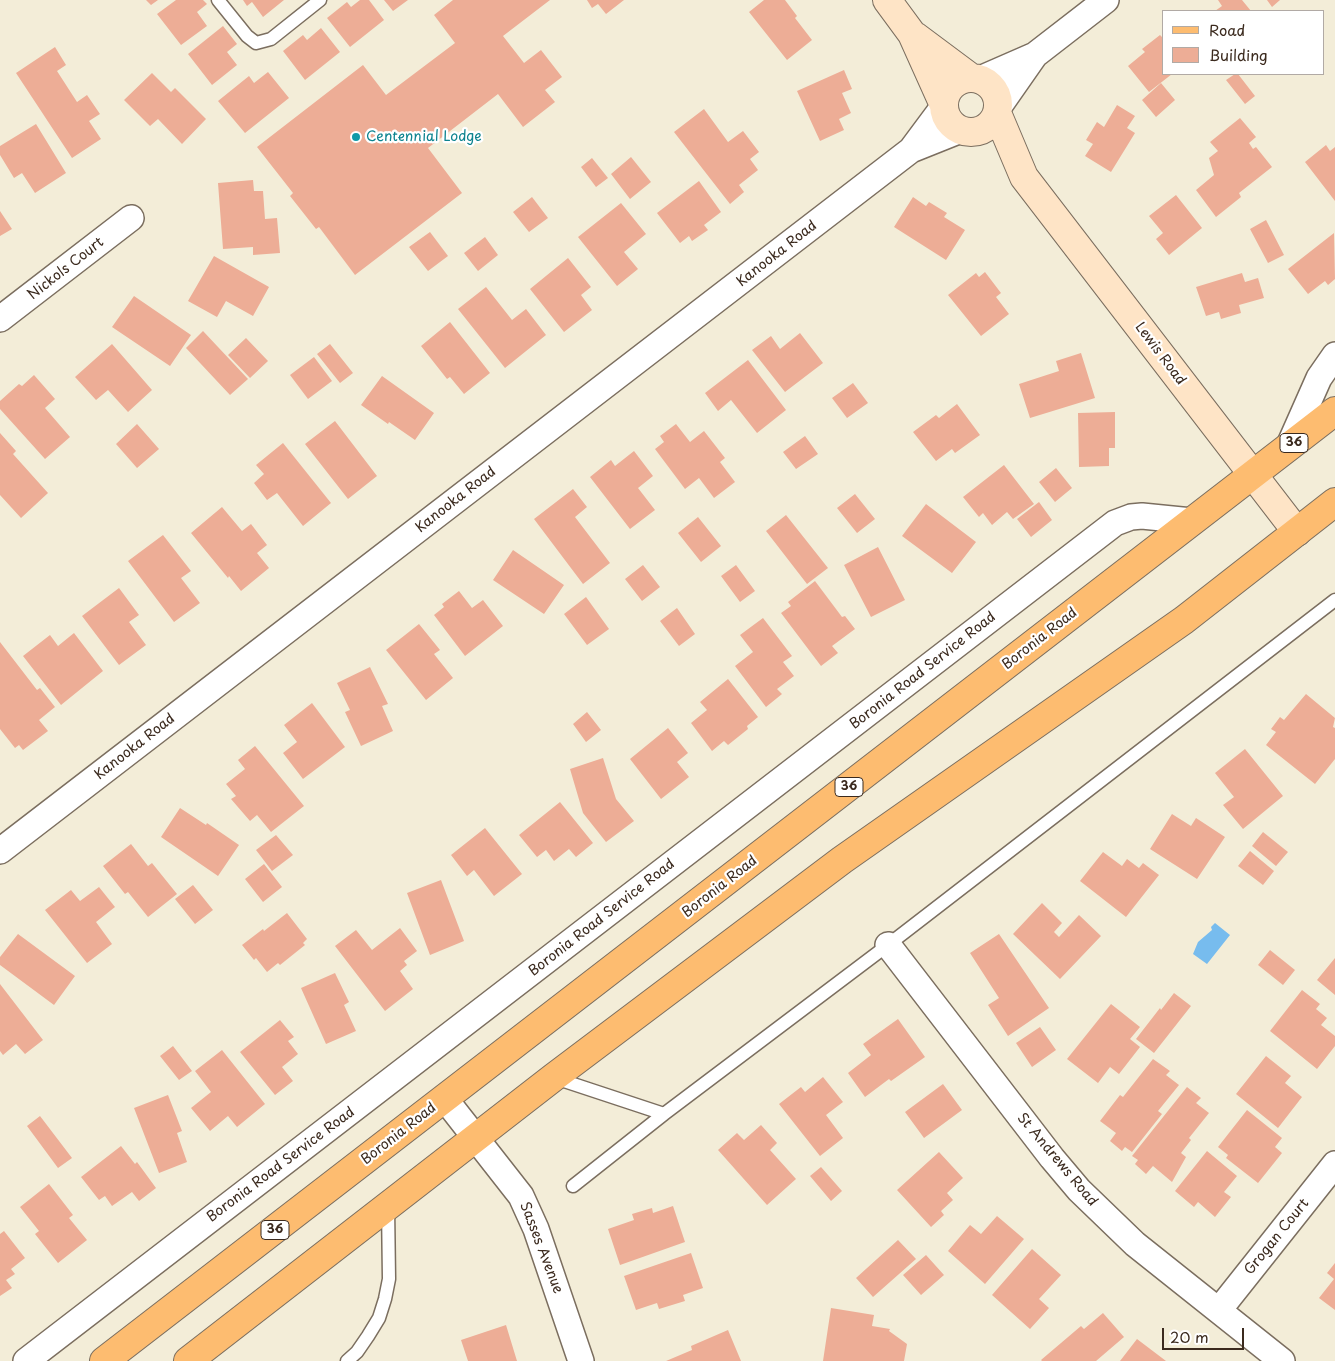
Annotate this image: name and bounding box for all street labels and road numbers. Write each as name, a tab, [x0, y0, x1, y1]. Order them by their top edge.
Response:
street label: Kanooka Road	[734, 218, 820, 290]
street label: Nickols Court	[25, 234, 107, 304]
street label: Lewis Road	[1131, 319, 1189, 389]
road number: 36	[1280, 433, 1308, 452]
street label: Kanooka Road	[413, 464, 499, 536]
street label: Boronia Road	[999, 604, 1081, 674]
street label: Boronia Road Service Road	[847, 609, 999, 733]
street label: Kanooka Road	[92, 711, 178, 783]
road number: 36	[835, 778, 863, 796]
street label: Boronia Road	[679, 852, 761, 922]
street label: Boronia Road Service Road	[526, 856, 678, 980]
street label: Boronia Road	[358, 1099, 440, 1169]
street label: Boronia Road Service Road	[204, 1104, 358, 1226]
street label: St Andrews Road	[1013, 1110, 1101, 1210]
street label: Grogan Court	[1241, 1196, 1313, 1278]
street label: Sasses Avenue	[516, 1200, 566, 1296]
road number: 36	[261, 1220, 289, 1240]

